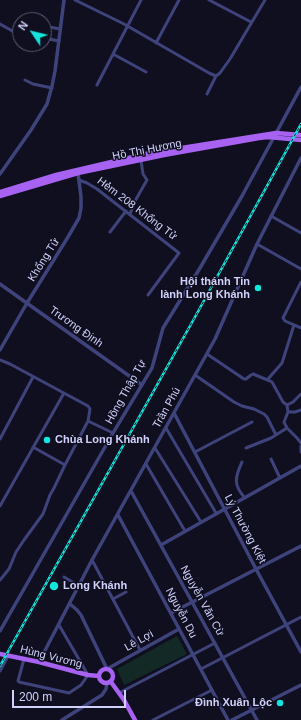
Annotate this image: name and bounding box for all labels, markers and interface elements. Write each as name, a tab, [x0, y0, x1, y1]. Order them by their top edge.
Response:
north arrow	[12, 12, 52, 52]
text: N	[16, 19, 30, 32]
street label: Hồ Thị Hương	[111, 137, 183, 163]
street label: Hẻm 208 Khổng Tử	[94, 175, 180, 243]
street label: Khổng Tử	[25, 236, 63, 284]
place label: Hội thánh Tin lành Long Khánh	[160, 275, 250, 301]
marker: Hội thánh Tin lành Long Khánh	[253, 283, 263, 293]
street label: Trương Định	[47, 304, 105, 350]
street label: Hồng Thập Tự	[103, 358, 149, 426]
street label: Trần Phú	[150, 385, 184, 431]
place label: Chùa Long Khánh	[55, 433, 150, 447]
marker: Chùa Long Khánh	[42, 435, 52, 445]
street label: Lý Thường Kiệt	[221, 492, 269, 566]
street label: Nguyễn Văn Cừ	[177, 563, 227, 639]
place label: Long Khánh	[63, 579, 127, 593]
marker: Long Khánh	[48, 580, 60, 592]
street label: Nguyễn Du	[162, 586, 200, 640]
street label: Lê Lợi	[122, 628, 156, 654]
street label: Hùng Vương	[19, 643, 83, 671]
scale bar	[14, 682, 128, 708]
text: 200 m	[19, 690, 52, 704]
place label: Đình Xuân Lộc	[195, 696, 272, 710]
marker: Đình Xuân Lộc	[275, 698, 285, 708]

